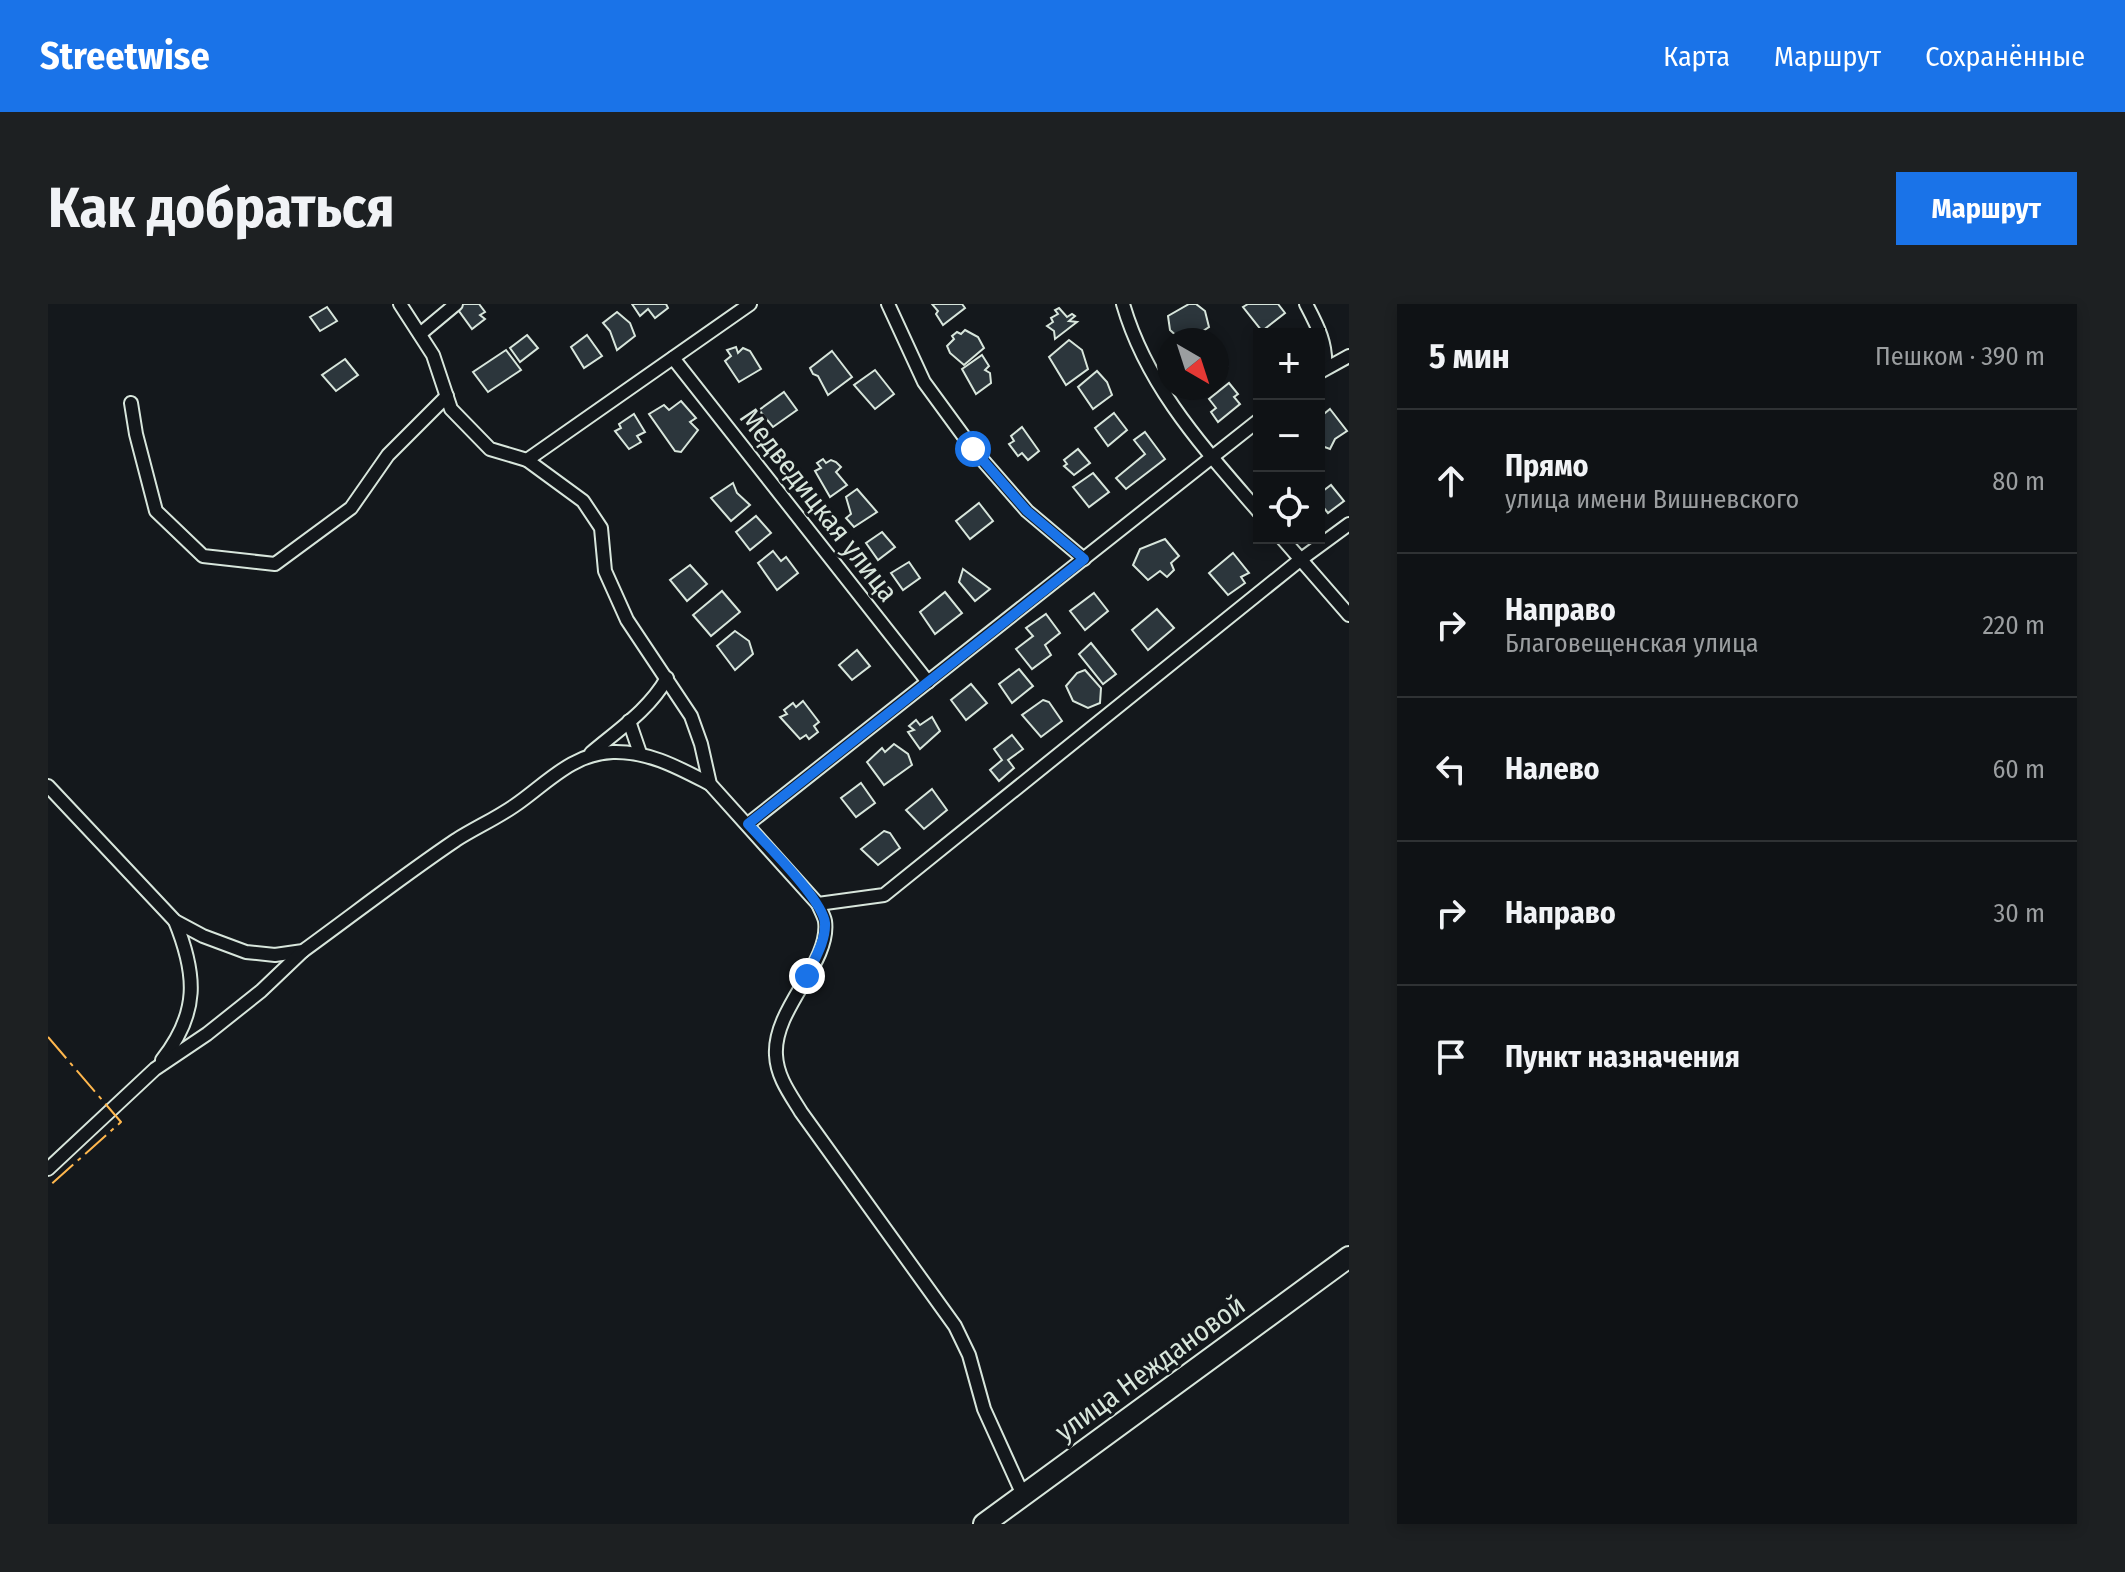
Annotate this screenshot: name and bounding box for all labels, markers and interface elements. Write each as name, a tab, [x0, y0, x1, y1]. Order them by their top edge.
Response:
text: Streetwise	[40, 33, 210, 79]
text: Карта	[1663, 40, 1730, 73]
text: Маршрут	[1774, 40, 1881, 73]
text: Сохранённые	[1925, 40, 2085, 73]
button: Маршрут	[1896, 172, 2077, 245]
text: Как добраться	[48, 175, 394, 242]
north arrow	[1157, 328, 1229, 400]
map controls	[1253, 328, 1325, 544]
button: +	[1253, 328, 1325, 400]
text: 5 мин	[1429, 336, 1510, 377]
text: Пешком · 390 m	[1875, 341, 2045, 372]
button: −	[1253, 400, 1325, 472]
street label: Медведицкая улица	[733, 402, 905, 608]
route start	[955, 431, 991, 467]
text: Прямо	[1505, 448, 1589, 484]
icon: ahead	[1429, 459, 1473, 503]
text: 80 m	[1992, 466, 2045, 497]
button: locate	[1253, 472, 1325, 544]
text: улица имени Вишневского	[1505, 484, 1799, 515]
text: Направо	[1505, 592, 1616, 628]
icon: right	[1429, 603, 1473, 647]
text: 220 m	[1982, 610, 2045, 641]
text: Благовещенская улица	[1505, 628, 1758, 659]
icon: left	[1429, 747, 1473, 791]
text: Налево	[1505, 751, 1600, 787]
text: 60 m	[1992, 754, 2045, 785]
icon: right	[1429, 891, 1473, 935]
text: Направо	[1505, 895, 1616, 931]
text: 30 m	[1994, 898, 2045, 929]
route end	[789, 958, 825, 994]
icon: arrive	[1429, 1035, 1473, 1079]
text: Пункт назначения	[1505, 1039, 1740, 1075]
street label: улица Неждановой	[1049, 1288, 1251, 1448]

